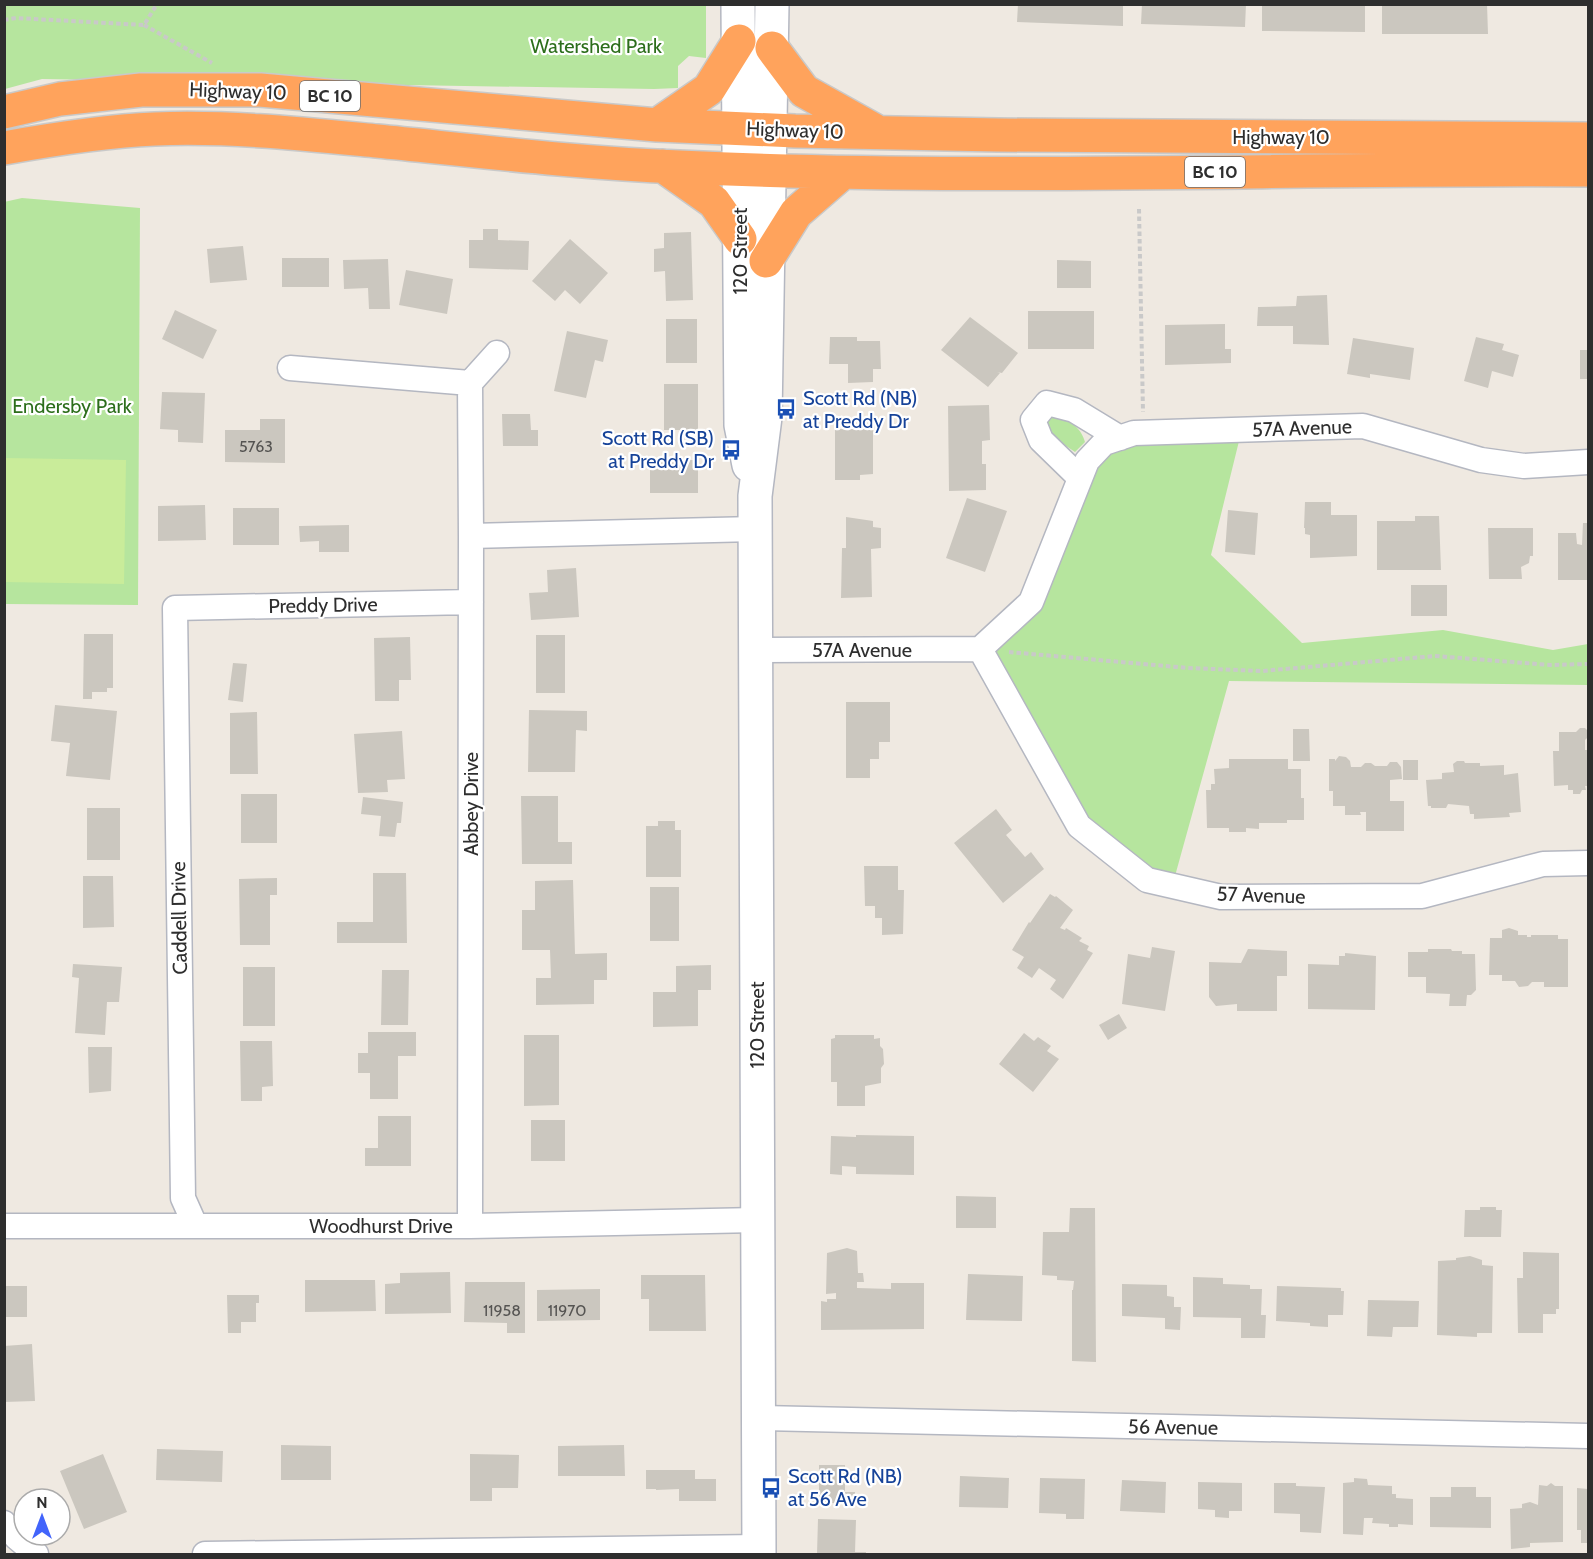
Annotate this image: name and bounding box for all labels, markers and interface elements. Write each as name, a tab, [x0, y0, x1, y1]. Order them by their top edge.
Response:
park label: Watershed Park	[530, 34, 662, 58]
street label: Highway 10	[189, 77, 287, 105]
road number: BC 10	[300, 81, 360, 111]
street label: Highway 10	[746, 116, 844, 144]
street label: Highway 10	[1232, 125, 1330, 149]
road number: BC 10	[1185, 157, 1245, 187]
street label: 120 Street	[728, 207, 752, 294]
place label: Scott Rd (NB) at Preddy Dr	[803, 386, 918, 433]
park label: Endersby Park	[12, 394, 132, 418]
bus stop icon: Scott Rd (NB) at Preddy Dr	[774, 397, 798, 421]
street label: 57A Avenue	[1252, 414, 1352, 442]
place label: Scott Rd (SB) at Preddy Dr	[602, 426, 715, 473]
house number: 5763	[239, 437, 273, 456]
bus stop icon: Scott Rd (SB) at Preddy Dr	[719, 438, 743, 462]
street label: Preddy Drive	[268, 592, 378, 618]
street label: 57A Avenue	[812, 638, 912, 662]
street label: Abbey Drive	[459, 752, 483, 856]
street label: Caddell Drive	[166, 861, 192, 975]
street label: 57 Avenue	[1216, 881, 1306, 909]
street label: 120 Street	[745, 981, 769, 1068]
street label: Woodhurst Drive	[309, 1214, 453, 1238]
house number: 11958	[483, 1301, 521, 1320]
house number: 11970	[548, 1301, 586, 1320]
street label: 56 Avenue	[1128, 1414, 1218, 1440]
place label: Scott Rd (NB) at 56 Ave	[788, 1464, 903, 1511]
bus stop icon: Scott Rd (NB) at 56 Ave	[759, 1476, 783, 1500]
north arrow	[12, 1487, 72, 1547]
text: N	[36, 1493, 48, 1512]

